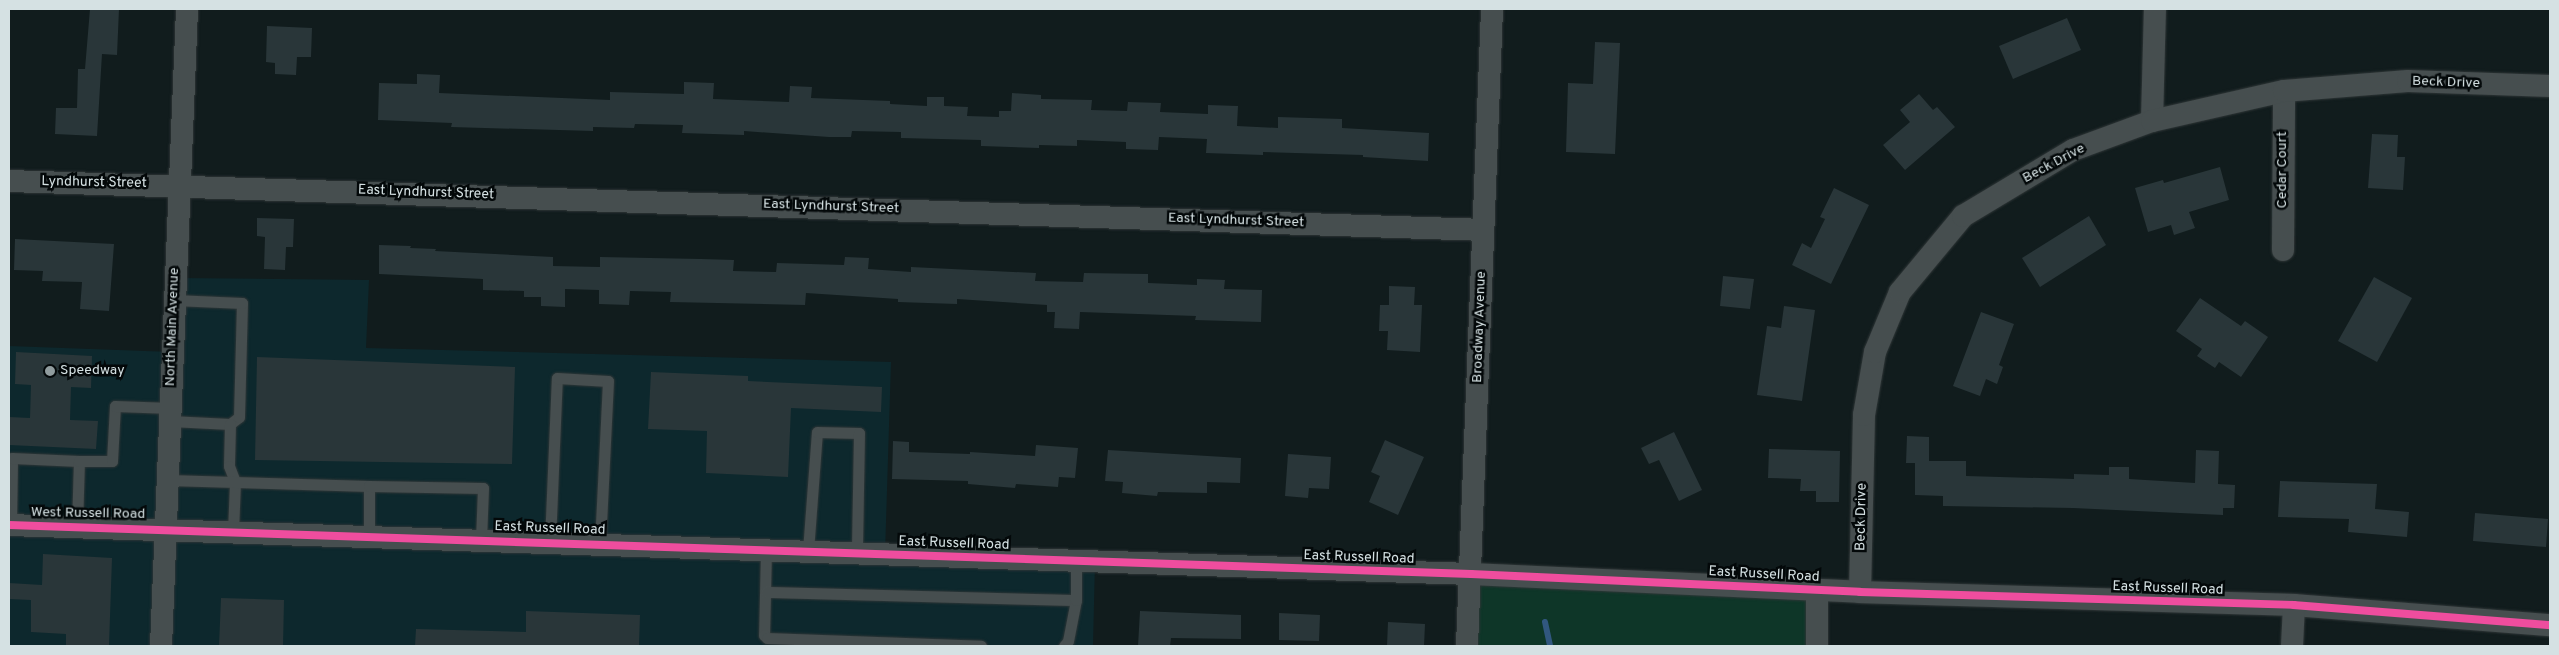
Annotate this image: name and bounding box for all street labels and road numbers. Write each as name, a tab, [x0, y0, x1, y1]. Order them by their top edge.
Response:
street label: Beck Drive	[2412, 73, 2480, 93]
street label: Cedar Court	[2275, 132, 2291, 208]
street label: Beck Drive	[2020, 141, 2088, 187]
street label: Lyndhurst Street	[41, 174, 147, 192]
street label: East Lyndhurst Street	[358, 182, 494, 204]
street label: East Lyndhurst Street	[763, 196, 899, 218]
street label: East Lyndhurst Street	[1168, 210, 1304, 232]
street label: North Main Avenue	[163, 267, 183, 387]
street label: Broadway Avenue	[1470, 271, 1490, 383]
street label: Beck Drive	[1853, 483, 1871, 551]
street label: West Russell Road	[31, 505, 145, 523]
street label: East Russell Road	[494, 519, 606, 539]
street label: East Russell Road	[898, 534, 1010, 554]
street label: East Russell Road	[1303, 548, 1415, 568]
street label: East Russell Road	[1708, 564, 1820, 586]
street label: East Russell Road	[2112, 579, 2224, 599]

